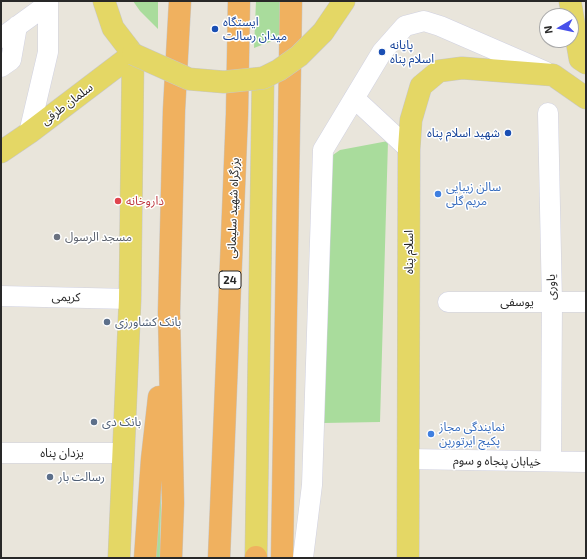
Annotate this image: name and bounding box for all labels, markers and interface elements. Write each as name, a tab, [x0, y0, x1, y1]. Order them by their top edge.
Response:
north arrow	[539, 8, 579, 48]
place label: ایستگاه میدان رسالت	[223, 15, 287, 43]
marker: ایستگاه میدان رسالت	[210, 24, 220, 34]
text: N	[541, 25, 555, 35]
place label: پایانه اسلام پناه	[390, 38, 434, 66]
marker: پایانه اسلام پناه	[377, 47, 387, 57]
street label: سلمان طرقی	[38, 80, 96, 128]
place label: شهید اسلام پناه	[427, 126, 500, 140]
marker: شهید اسلام پناه	[503, 128, 513, 138]
street label: بزرگراه شهید سلیمانی	[224, 157, 242, 259]
place label: سالن زیبایی مریم گلی	[446, 180, 501, 208]
marker: سالن زیبایی مریم گلی	[433, 189, 443, 199]
place label: داروخانه	[126, 194, 164, 208]
marker: داروخانه	[113, 196, 123, 206]
place label: مسجد الرسول	[65, 230, 132, 244]
street label: اسلام پناه	[402, 230, 416, 274]
marker: مسجد الرسول	[52, 232, 62, 242]
road number: 24	[219, 271, 241, 289]
street label: یاوری	[544, 274, 558, 300]
street label: کریمی	[52, 290, 80, 304]
street label: یوسفی	[500, 295, 534, 309]
place label: بانک کشاورزی	[115, 315, 181, 329]
marker: بانک کشاورزی	[102, 317, 112, 327]
place label: بانک دی	[102, 415, 141, 429]
marker: بانک دی	[89, 417, 99, 427]
place label: نمایندگی مجاز پکیج ایرتورپن	[439, 420, 505, 448]
marker: نمایندگی مجاز پکیج ایرتورپن	[426, 429, 436, 439]
street label: یزدان پناه	[40, 446, 84, 460]
street label: خیابان پنجاه و سوم	[453, 453, 541, 469]
place label: رسالت بار	[58, 470, 105, 484]
marker: رسالت بار	[45, 472, 55, 482]

